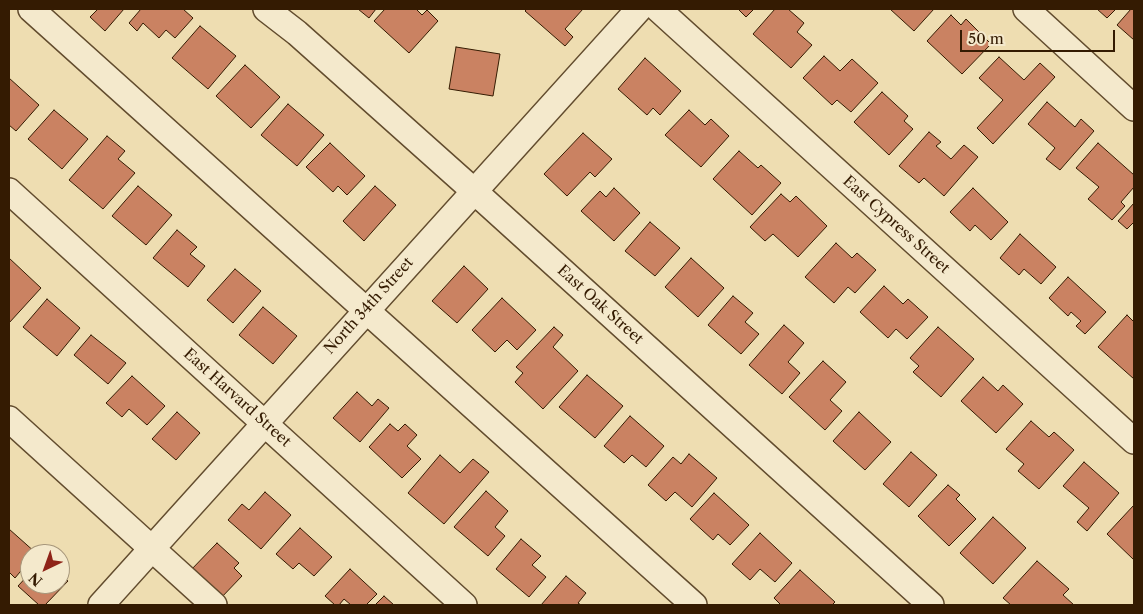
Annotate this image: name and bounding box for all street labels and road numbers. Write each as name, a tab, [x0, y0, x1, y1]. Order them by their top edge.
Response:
street label: East Cypress Street	[839, 172, 953, 278]
street label: North 34th Street	[321, 254, 417, 358]
street label: East Oak Street	[553, 262, 647, 348]
street label: East Harvard Street	[180, 345, 294, 451]

